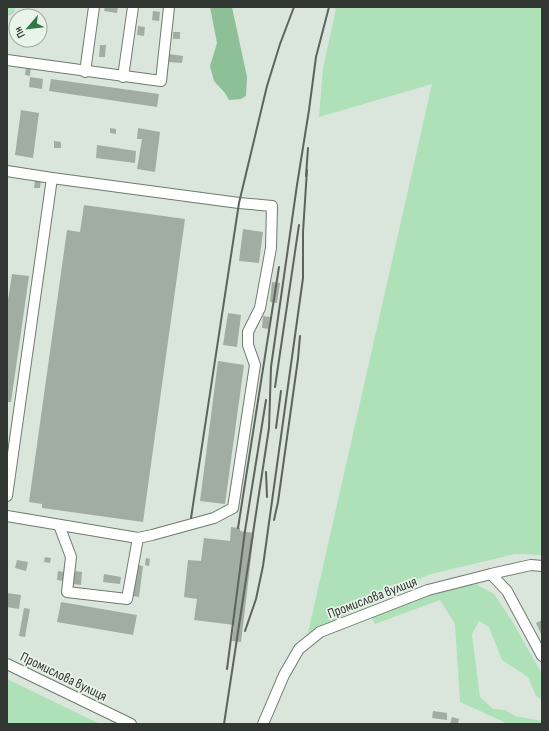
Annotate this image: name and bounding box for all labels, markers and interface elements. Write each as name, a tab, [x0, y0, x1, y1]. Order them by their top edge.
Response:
north arrow	[8, 8, 48, 48]
text: Пн	[11, 25, 28, 40]
street label: Промислова вулиця	[325, 573, 419, 622]
street label: Промислова вулиця	[18, 648, 110, 705]

